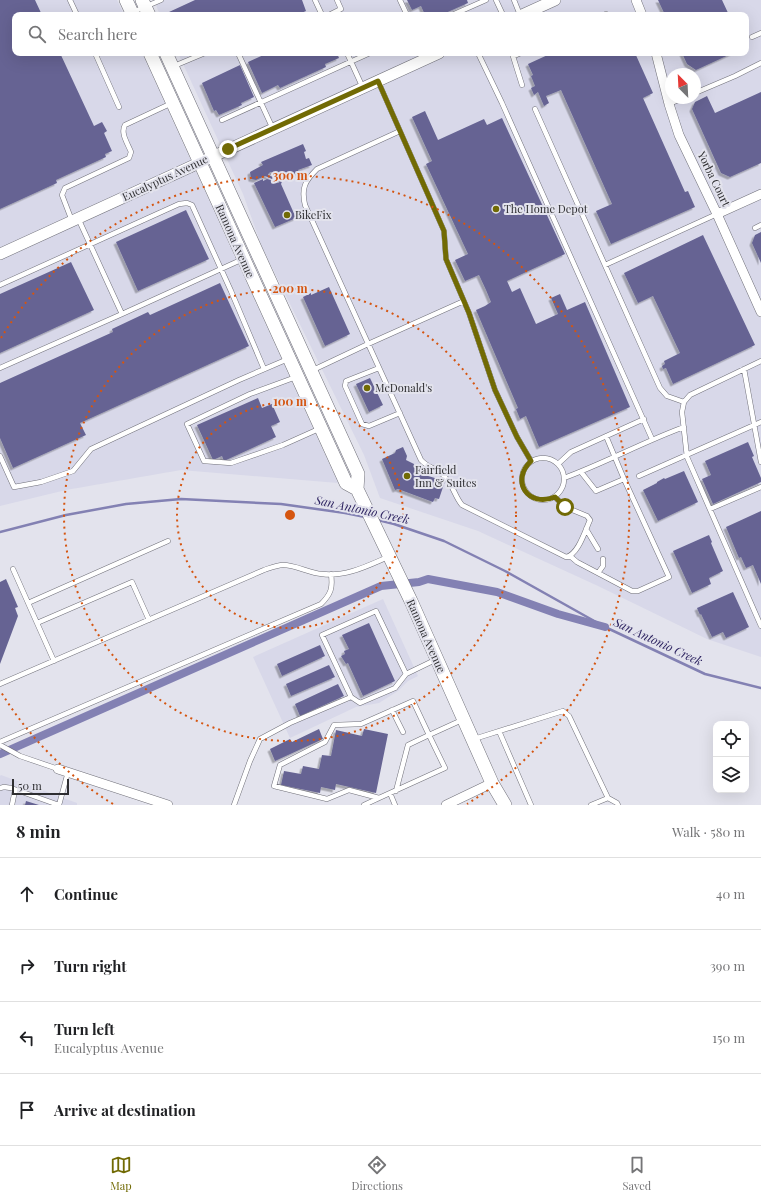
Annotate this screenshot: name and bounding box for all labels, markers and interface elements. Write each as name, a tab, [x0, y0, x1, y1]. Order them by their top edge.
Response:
search box	[12, 12, 749, 56]
icon: search	[26, 23, 48, 45]
text: Search here	[58, 24, 137, 44]
north arrow	[665, 68, 701, 104]
route end	[219, 140, 237, 158]
street label: Yorba Court	[694, 148, 734, 209]
street label: Eucalyptus Avenue	[120, 151, 210, 204]
text: 300 m	[273, 167, 308, 183]
place label: The Home Depot	[504, 201, 588, 216]
street label: Ramona Avenue	[213, 202, 259, 280]
marker: The Home Depot	[491, 204, 501, 214]
place label: BikeFix	[295, 207, 332, 222]
marker: BikeFix	[282, 210, 292, 220]
text: 200 m	[272, 280, 308, 296]
place label: McDonald's	[375, 380, 432, 395]
marker: McDonald's	[362, 383, 372, 393]
text: 100 m	[273, 393, 307, 409]
place label: Fairfield Inn & Suites	[415, 462, 477, 490]
marker: Fairfield Inn & Suites	[402, 471, 412, 481]
water label: San Antonio Creek	[313, 491, 411, 527]
route start	[556, 498, 574, 516]
centre of rings	[283, 508, 297, 522]
street label: Ramona Avenue	[404, 597, 450, 675]
water label: San Antonio Creek	[611, 613, 705, 669]
map controls	[713, 721, 749, 793]
button: locate	[713, 721, 749, 757]
button: layers	[713, 757, 749, 793]
scale bar	[12, 777, 69, 796]
text: 50 m	[18, 778, 42, 793]
text: 8 min	[16, 820, 61, 842]
text: Walk · 580 m	[672, 823, 745, 840]
icon: ahead	[16, 883, 38, 905]
text: Continue	[54, 884, 118, 904]
text: 40 m	[716, 885, 745, 902]
icon: right	[16, 955, 38, 977]
text: Turn right	[54, 956, 127, 976]
text: 390 m	[710, 957, 745, 974]
text: Turn left	[54, 1019, 115, 1039]
icon: left	[16, 1027, 38, 1049]
text: 150 m	[712, 1029, 745, 1046]
text: Eucalyptus Avenue	[54, 1039, 164, 1056]
icon: arrive	[16, 1099, 38, 1121]
text: Arrive at destination	[54, 1100, 196, 1120]
tab: Map	[110, 1154, 132, 1193]
tab: Directions	[351, 1154, 403, 1193]
tab: Saved	[623, 1154, 651, 1193]

